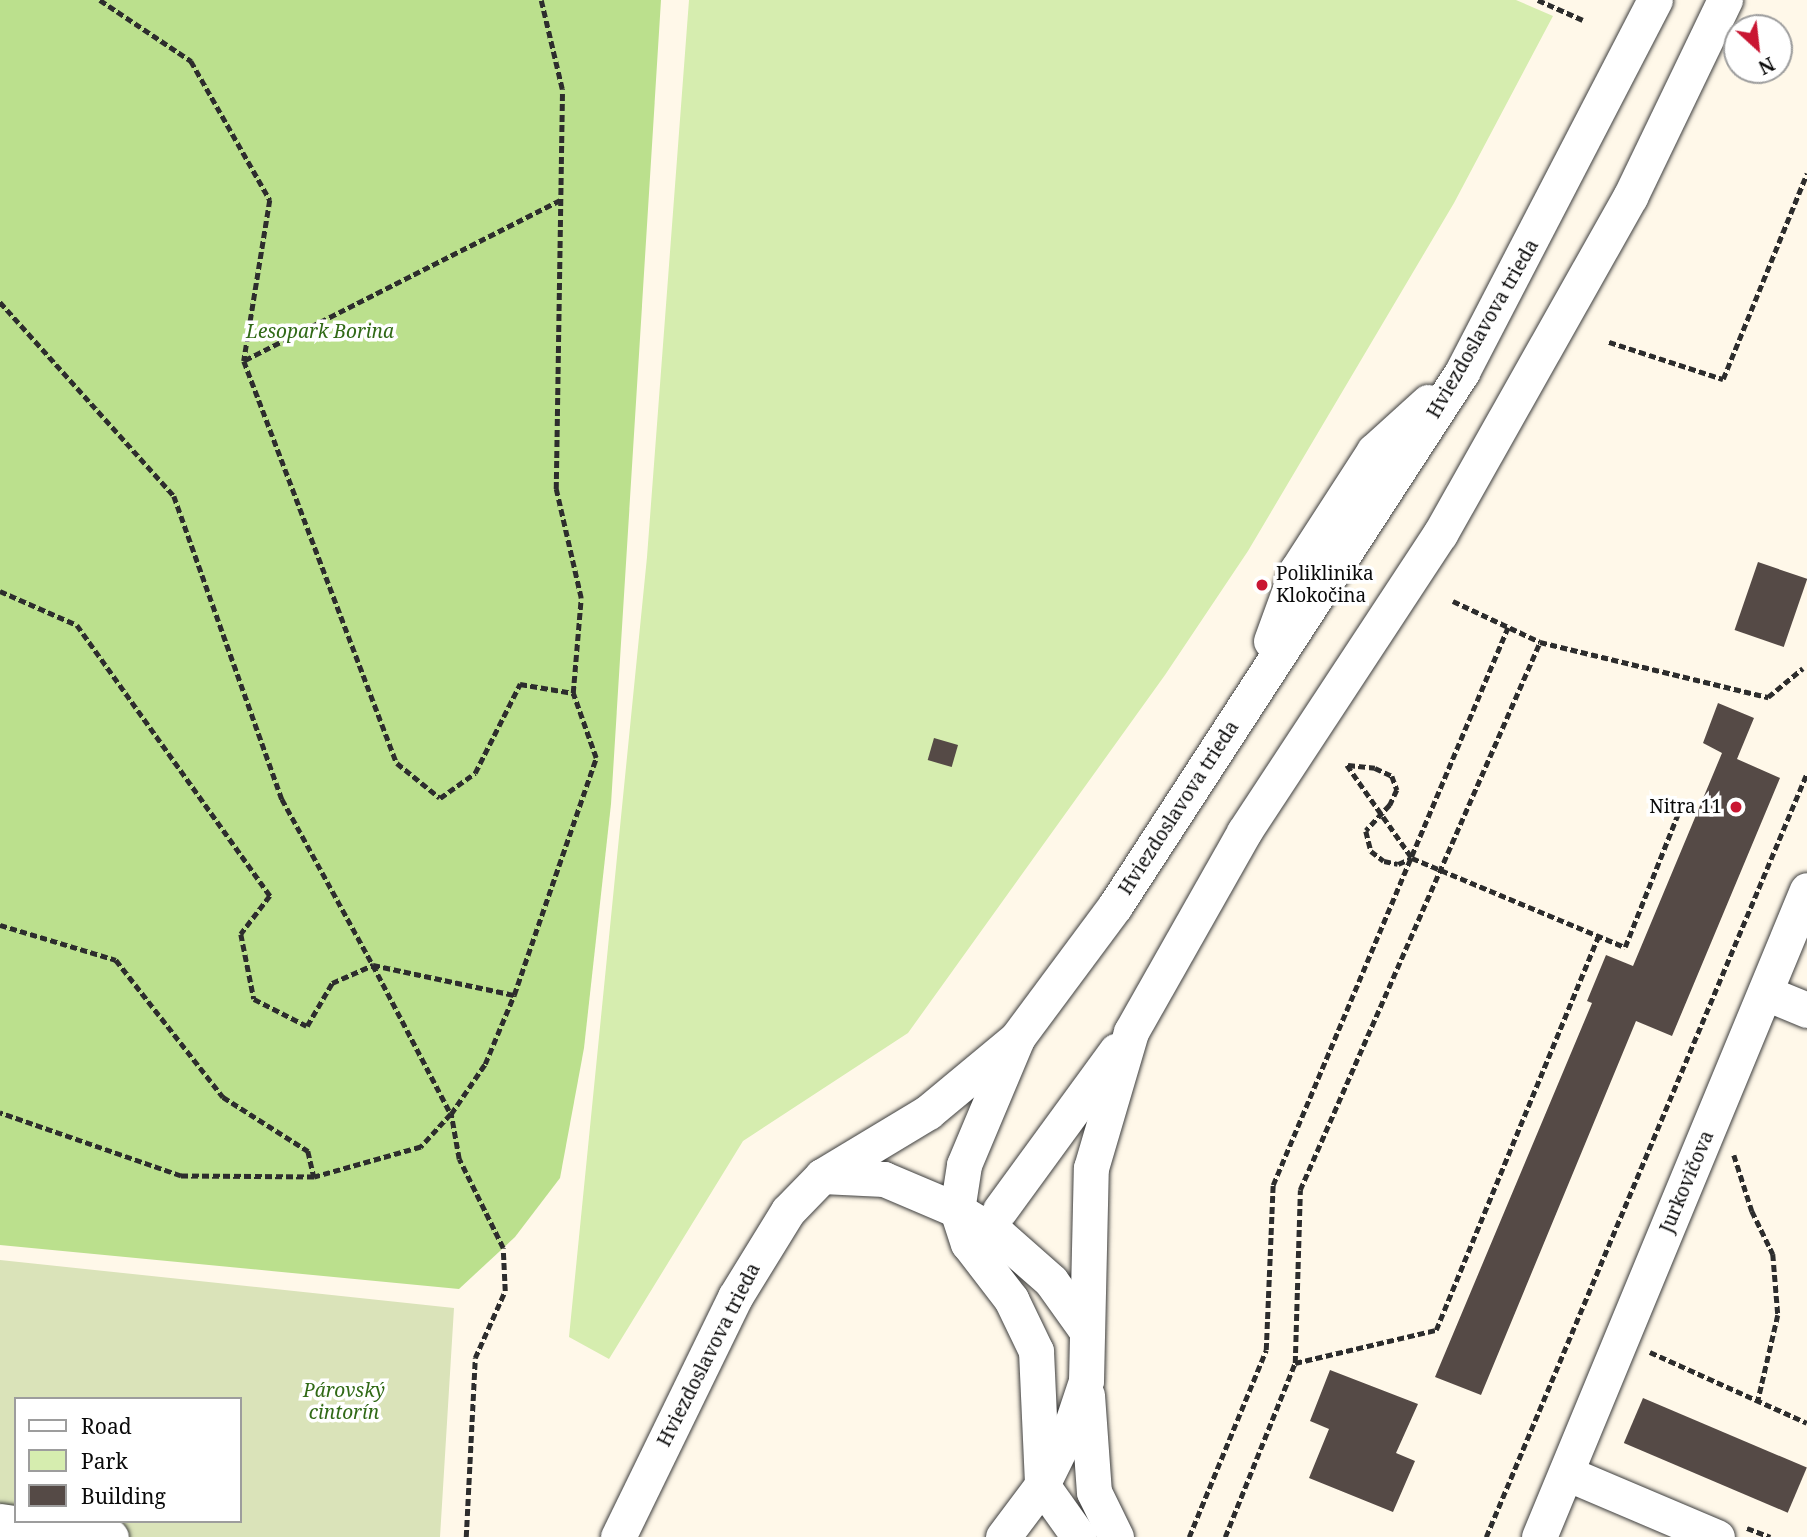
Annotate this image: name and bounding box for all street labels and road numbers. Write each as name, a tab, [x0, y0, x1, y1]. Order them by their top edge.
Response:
street label: Hviezdoslavova trieda	[1422, 236, 1544, 422]
street label: Hviezdoslavova trieda	[1114, 717, 1244, 899]
street label: Jurkovičova	[1655, 1128, 1719, 1236]
street label: Hviezdoslavova trieda	[653, 1260, 765, 1450]

